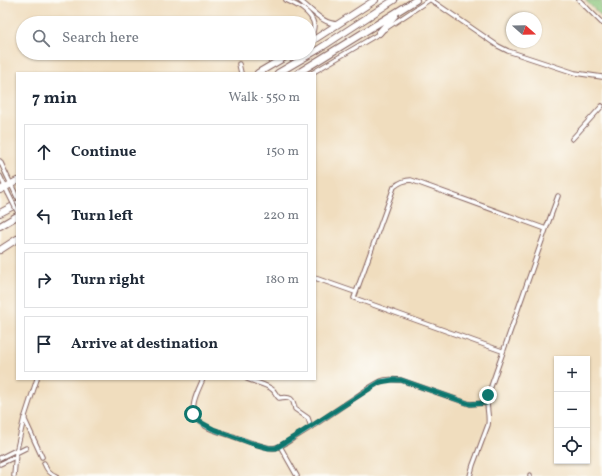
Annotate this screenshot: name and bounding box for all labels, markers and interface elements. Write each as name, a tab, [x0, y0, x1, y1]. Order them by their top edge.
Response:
north arrow	[506, 12, 542, 48]
search box	[16, 16, 316, 60]
icon: search	[30, 27, 52, 49]
text: Search here	[62, 28, 139, 49]
text: 7 min	[32, 87, 77, 110]
text: Walk · 550 m	[229, 89, 300, 107]
icon: ahead	[33, 141, 55, 163]
text: Continue	[71, 142, 136, 163]
text: 150 m	[266, 143, 299, 161]
icon: left	[33, 205, 55, 227]
text: Turn left	[71, 206, 133, 227]
text: 220 m	[263, 207, 299, 225]
icon: right	[33, 269, 55, 291]
text: Turn right	[71, 270, 145, 291]
text: 180 m	[265, 271, 299, 289]
icon: arrive	[33, 333, 55, 355]
text: Arrive at destination	[71, 334, 218, 355]
map controls	[554, 356, 590, 464]
button: +	[554, 356, 590, 392]
route end	[479, 386, 497, 404]
button: −	[554, 392, 590, 428]
route start	[184, 405, 202, 423]
button: locate	[554, 428, 590, 464]

